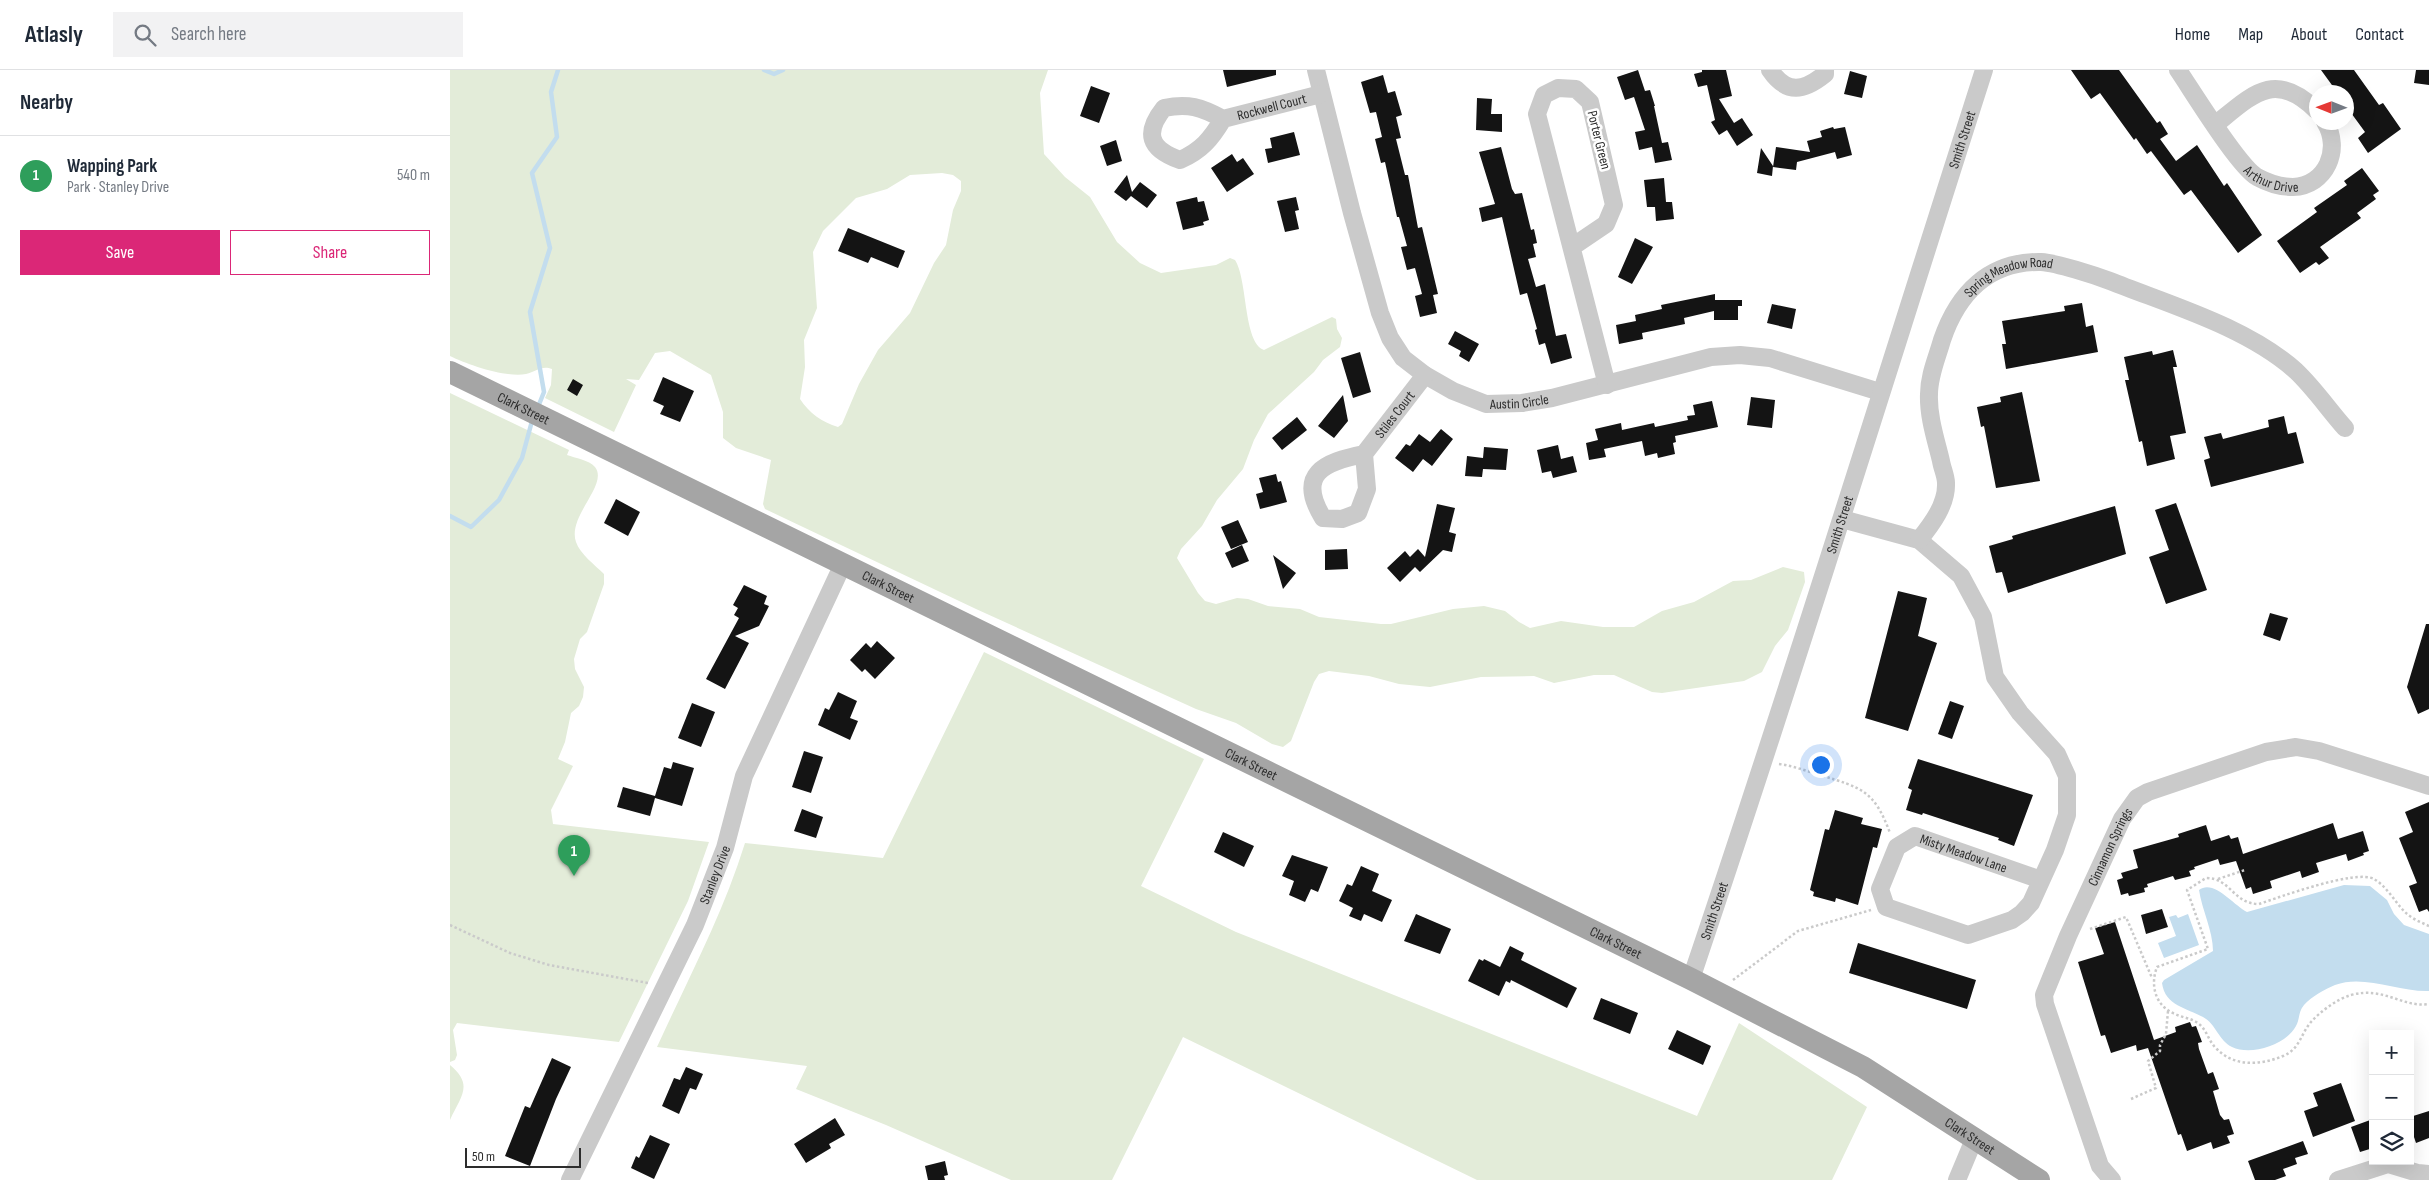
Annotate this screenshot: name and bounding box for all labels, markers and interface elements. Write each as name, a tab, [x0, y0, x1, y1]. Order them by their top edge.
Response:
search box	[113, 12, 463, 57]
text: Atlasly	[25, 20, 83, 49]
icon: search	[131, 21, 159, 49]
text: Search here	[171, 23, 246, 46]
text: Home	[2175, 24, 2210, 45]
text: Map	[2238, 24, 2263, 45]
text: About	[2291, 24, 2327, 45]
text: Contact	[2355, 24, 2404, 45]
north arrow	[2309, 85, 2354, 130]
text: Nearby	[20, 90, 73, 115]
street label: Rockwell Court	[1235, 90, 1308, 124]
street label: Porter Green	[1583, 109, 1615, 171]
street label: Smith Street	[1945, 109, 1979, 171]
text: Wapping Park	[67, 155, 157, 178]
street label: Arthur Drive	[2240, 161, 2299, 196]
text: 1	[33, 166, 39, 185]
text: 540 m	[397, 166, 430, 185]
text: Park · Stanley Drive	[67, 178, 169, 197]
button: Save	[20, 230, 220, 275]
button: Share	[230, 230, 430, 275]
street label: Spring Meadow Road	[1960, 253, 2055, 300]
street label: Stiles Court	[1371, 387, 1418, 441]
street label: Clark Street	[495, 388, 553, 428]
street label: Austin Circle	[1489, 390, 1550, 412]
street label: Smith Street	[1822, 494, 1857, 556]
street label: Clark Street	[859, 566, 917, 606]
street label: Clark Street	[1222, 744, 1280, 784]
your location	[1808, 752, 1834, 778]
street label: Cinnamon Springs	[2084, 804, 2136, 888]
street label: Misty Meadow Lane	[1918, 830, 2010, 876]
pin: 1	[558, 835, 590, 876]
street label: Stanley Drive	[695, 843, 734, 907]
street label: Smith Street	[1696, 880, 1731, 942]
street label: Clark Street	[1587, 922, 1645, 962]
map controls	[2369, 1030, 2414, 1165]
button: +	[2369, 1030, 2414, 1075]
button: −	[2369, 1075, 2414, 1120]
street label: Clark Street	[1942, 1113, 1998, 1158]
button: layers	[2369, 1120, 2414, 1165]
scale bar	[465, 1145, 581, 1168]
text: 50 m	[472, 1148, 495, 1165]

